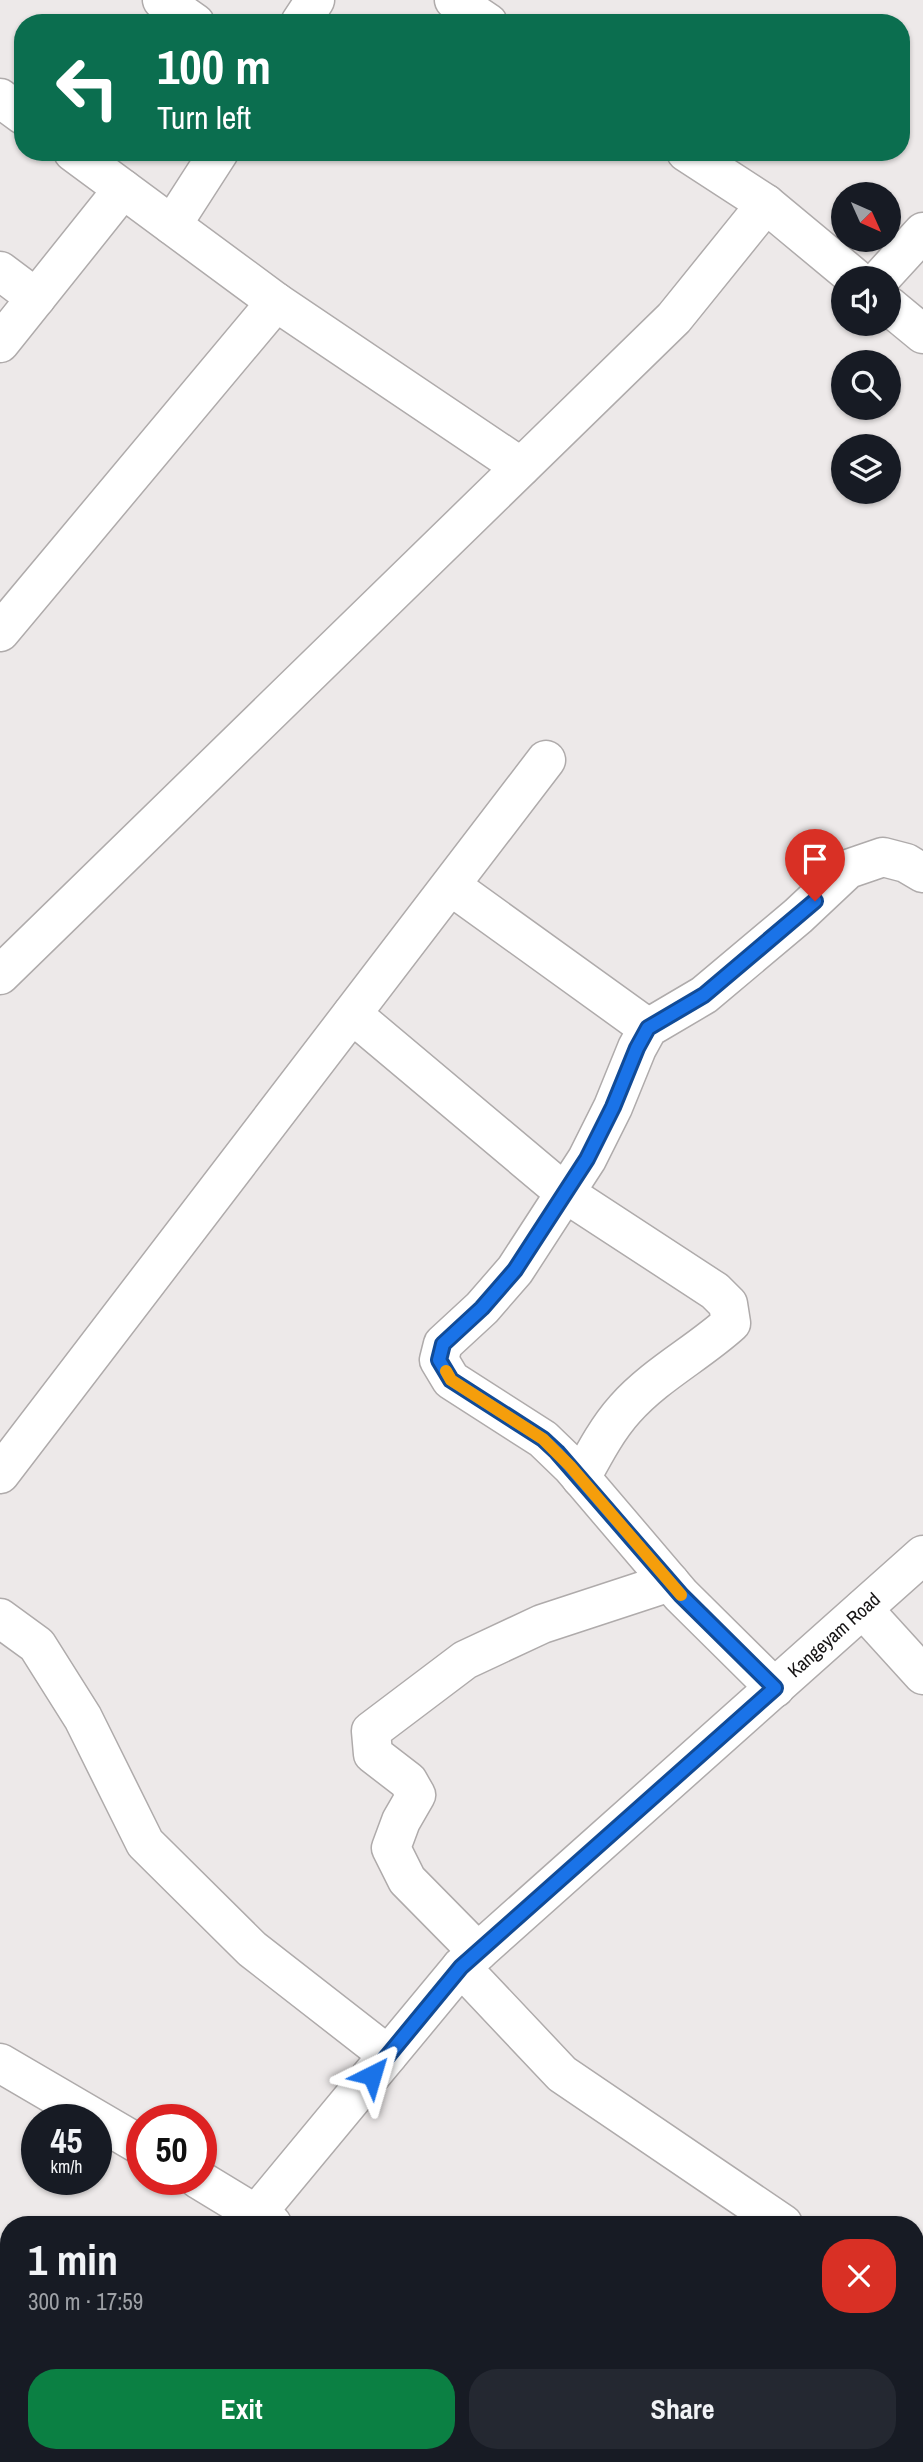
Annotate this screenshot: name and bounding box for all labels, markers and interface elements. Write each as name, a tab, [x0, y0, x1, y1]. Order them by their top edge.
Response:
text: 100 m	[157, 33, 271, 99]
icon: left	[42, 42, 133, 133]
text: Turn left	[157, 96, 251, 139]
north arrow	[831, 182, 901, 252]
map controls	[831, 182, 901, 504]
button: sound	[831, 266, 901, 336]
button: search	[831, 350, 901, 420]
button: layers	[831, 434, 901, 504]
pin	[785, 829, 845, 901]
icon: arrive	[796, 840, 834, 878]
street label: Kangeyam Road	[782, 1586, 886, 1683]
position arrow	[335, 2038, 409, 2112]
speed limit sign: 50	[126, 2104, 217, 2195]
text: 45	[51, 2117, 82, 2164]
text: km/h	[51, 2154, 83, 2179]
text: 1 min	[28, 2232, 118, 2288]
button: close	[822, 2239, 896, 2313]
text: 300 m · 17:59	[28, 2286, 143, 2317]
button: Exit	[28, 2369, 455, 2449]
button: Share	[469, 2369, 896, 2449]

